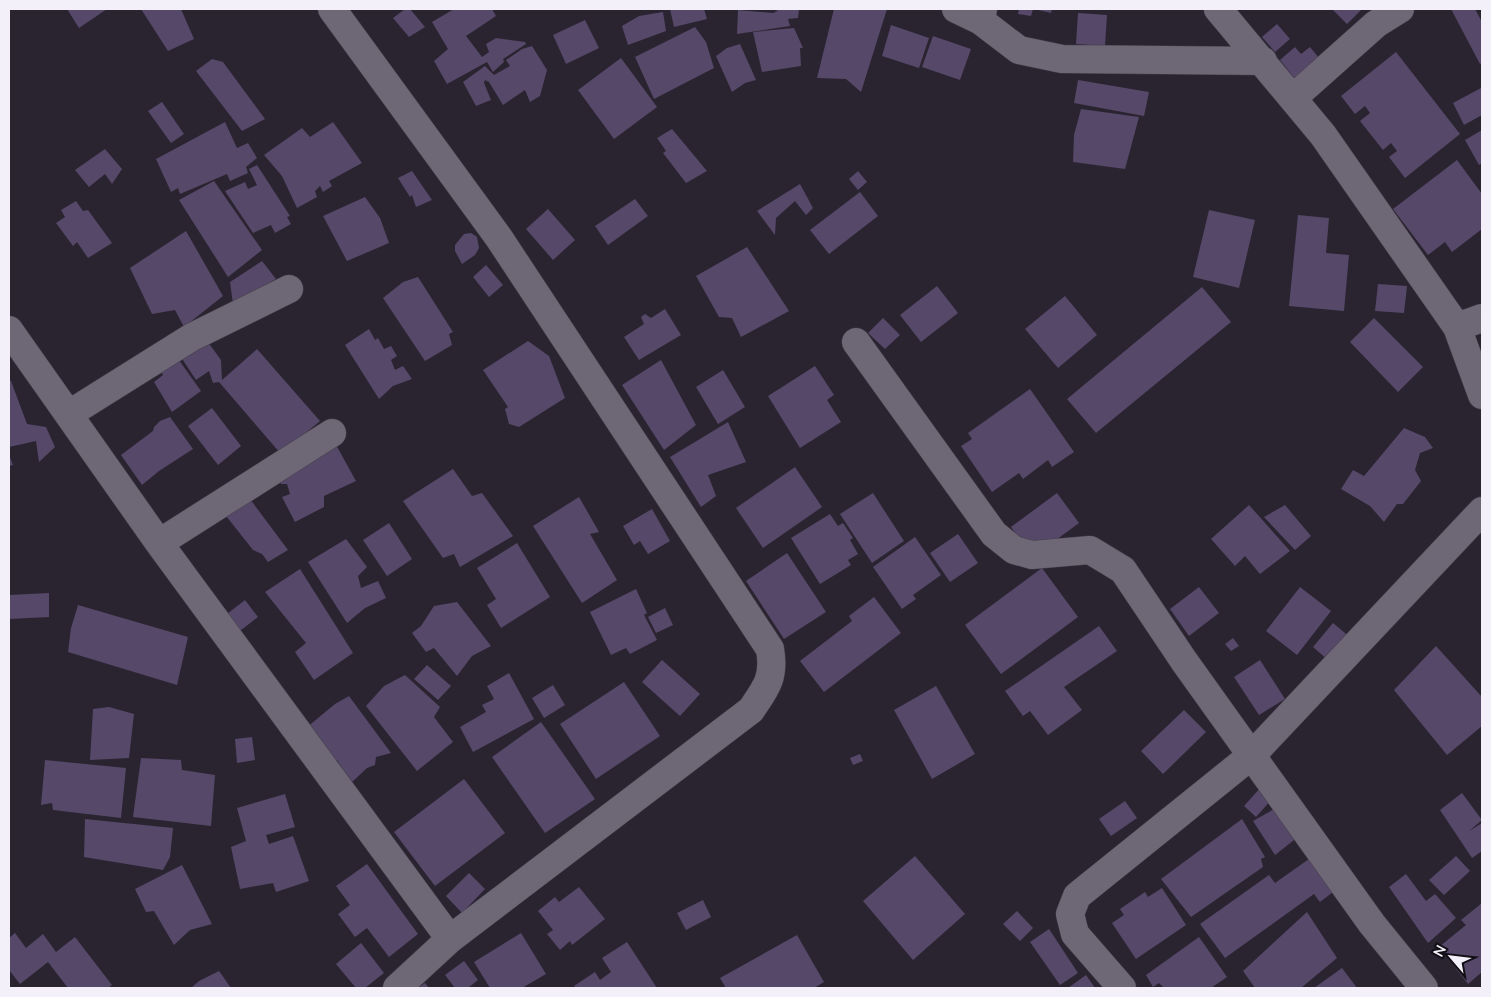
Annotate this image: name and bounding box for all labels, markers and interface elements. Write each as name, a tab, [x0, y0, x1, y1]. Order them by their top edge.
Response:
north arrow	[1426, 932, 1476, 982]
text: N	[1429, 942, 1449, 959]

